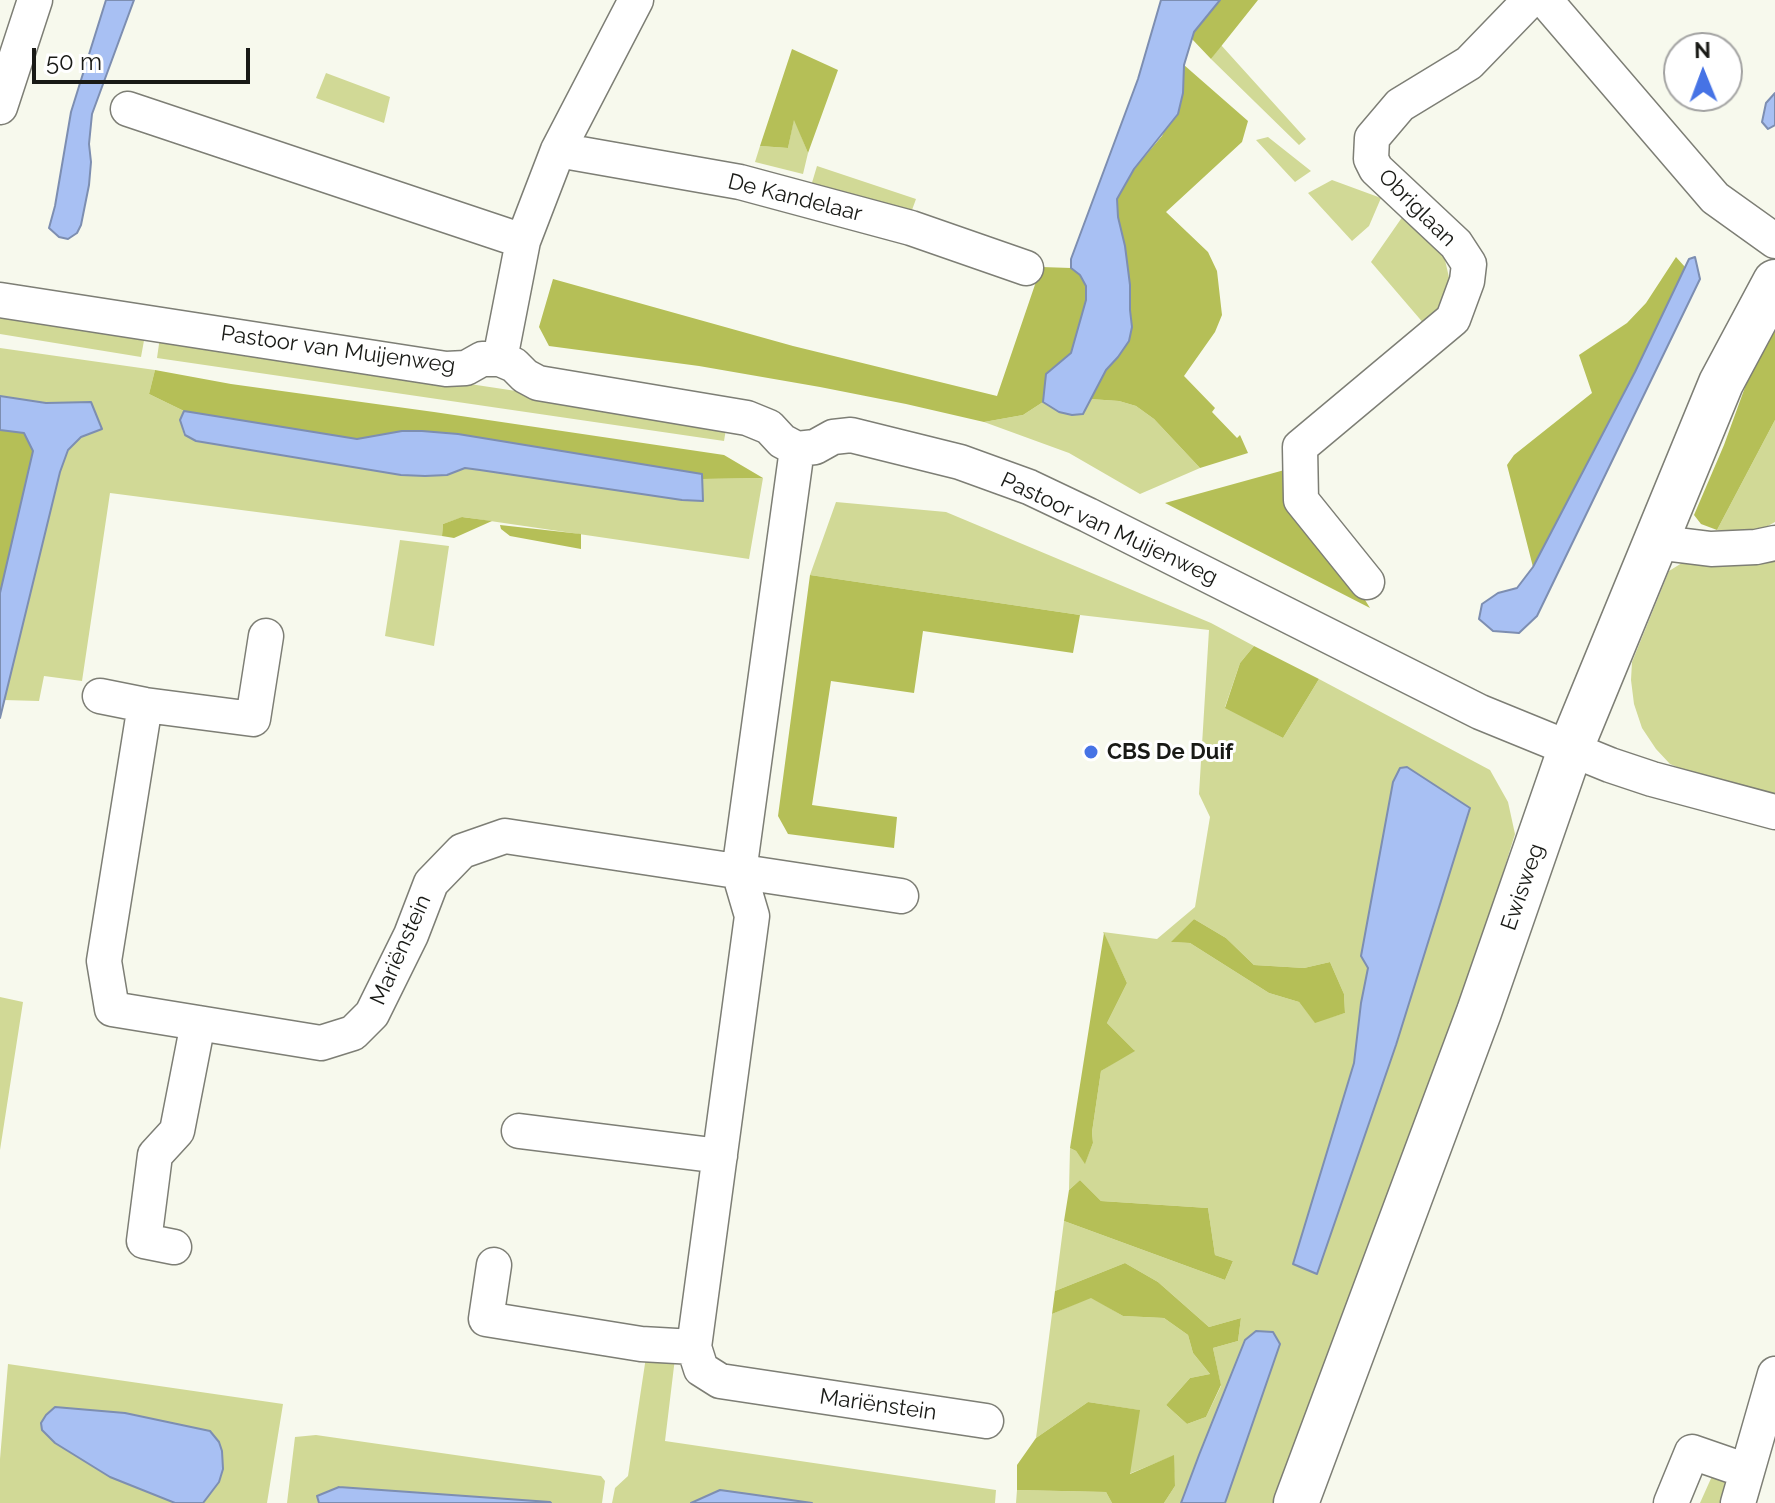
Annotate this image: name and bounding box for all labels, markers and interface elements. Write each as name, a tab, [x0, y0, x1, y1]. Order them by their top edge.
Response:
scale bar	[36, 32, 254, 82]
north arrow	[1663, 32, 1743, 112]
text: N	[1694, 37, 1711, 63]
text: 50 m	[46, 47, 102, 76]
street label: Obriglaan	[1373, 164, 1461, 252]
street label: De Kandelaar	[725, 169, 865, 227]
street label: Pastoor van Muijenweg	[219, 320, 457, 380]
street label: Pastoor van Muijenweg	[996, 467, 1222, 591]
place label: CBS De Duif	[1107, 739, 1233, 765]
marker: CBS De Duif	[1082, 743, 1100, 761]
street label: Ewisweg	[1496, 840, 1550, 934]
street label: Mariënstein	[365, 891, 437, 1009]
street label: Mariënstein	[818, 1384, 938, 1426]

